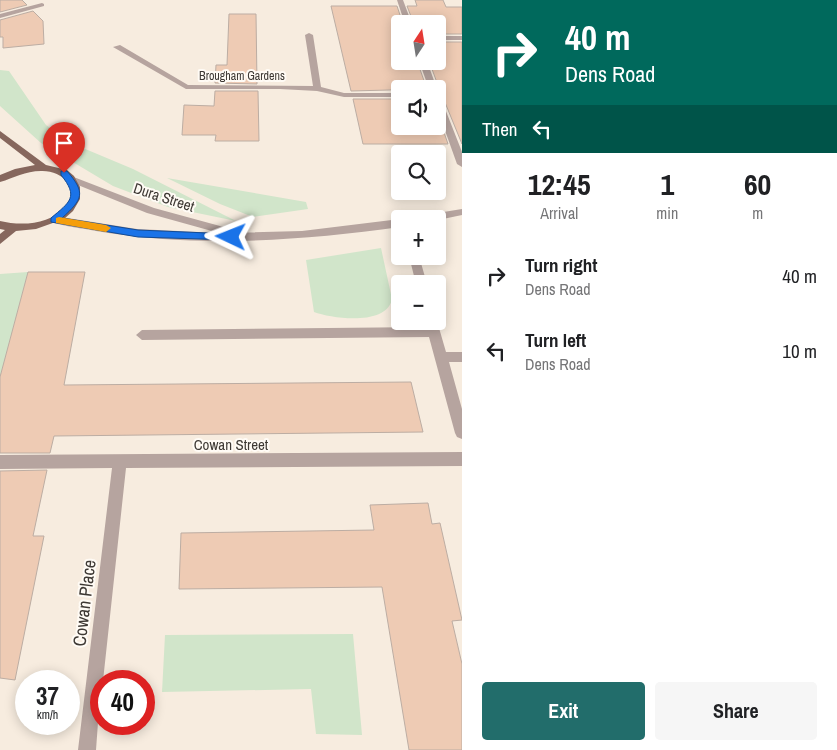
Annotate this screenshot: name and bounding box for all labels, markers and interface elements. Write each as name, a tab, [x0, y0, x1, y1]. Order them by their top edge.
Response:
text: 40 m	[565, 14, 630, 61]
north arrow	[391, 15, 446, 70]
map controls	[391, 15, 446, 330]
icon: right	[482, 20, 547, 85]
text: Dens Road	[565, 59, 655, 89]
street label: Brougham Gardens	[199, 68, 285, 84]
button: sound	[391, 80, 446, 135]
icon: left	[528, 115, 556, 143]
text: Then	[482, 116, 518, 142]
pin	[43, 122, 85, 173]
icon: arrive	[50, 129, 78, 157]
button: search	[391, 145, 446, 200]
text: 12:45	[528, 164, 591, 204]
text: 1	[660, 164, 674, 204]
text: 60	[744, 164, 771, 204]
street label: Dura Street	[131, 177, 198, 217]
text: Arrival	[540, 202, 578, 224]
text: min	[656, 202, 678, 224]
text: m	[752, 202, 763, 224]
position arrow	[204, 210, 256, 262]
button: +	[391, 210, 446, 265]
text: Turn right	[525, 252, 597, 278]
icon: right	[482, 262, 510, 290]
text: 40 m	[782, 263, 817, 289]
button: −	[391, 275, 446, 330]
text: Dens Road	[525, 278, 591, 300]
text: Turn left	[525, 327, 586, 353]
icon: left	[482, 337, 510, 365]
text: 10 m	[782, 338, 817, 364]
text: Dens Road	[525, 353, 591, 375]
street label: Cowan Street	[194, 434, 269, 455]
street label: Cowan Place	[66, 558, 102, 648]
speed limit sign: 40	[90, 670, 155, 735]
text: 37	[36, 679, 59, 713]
button: Exit	[482, 682, 645, 740]
button: Share	[655, 682, 817, 740]
text: km/h	[37, 707, 58, 723]

